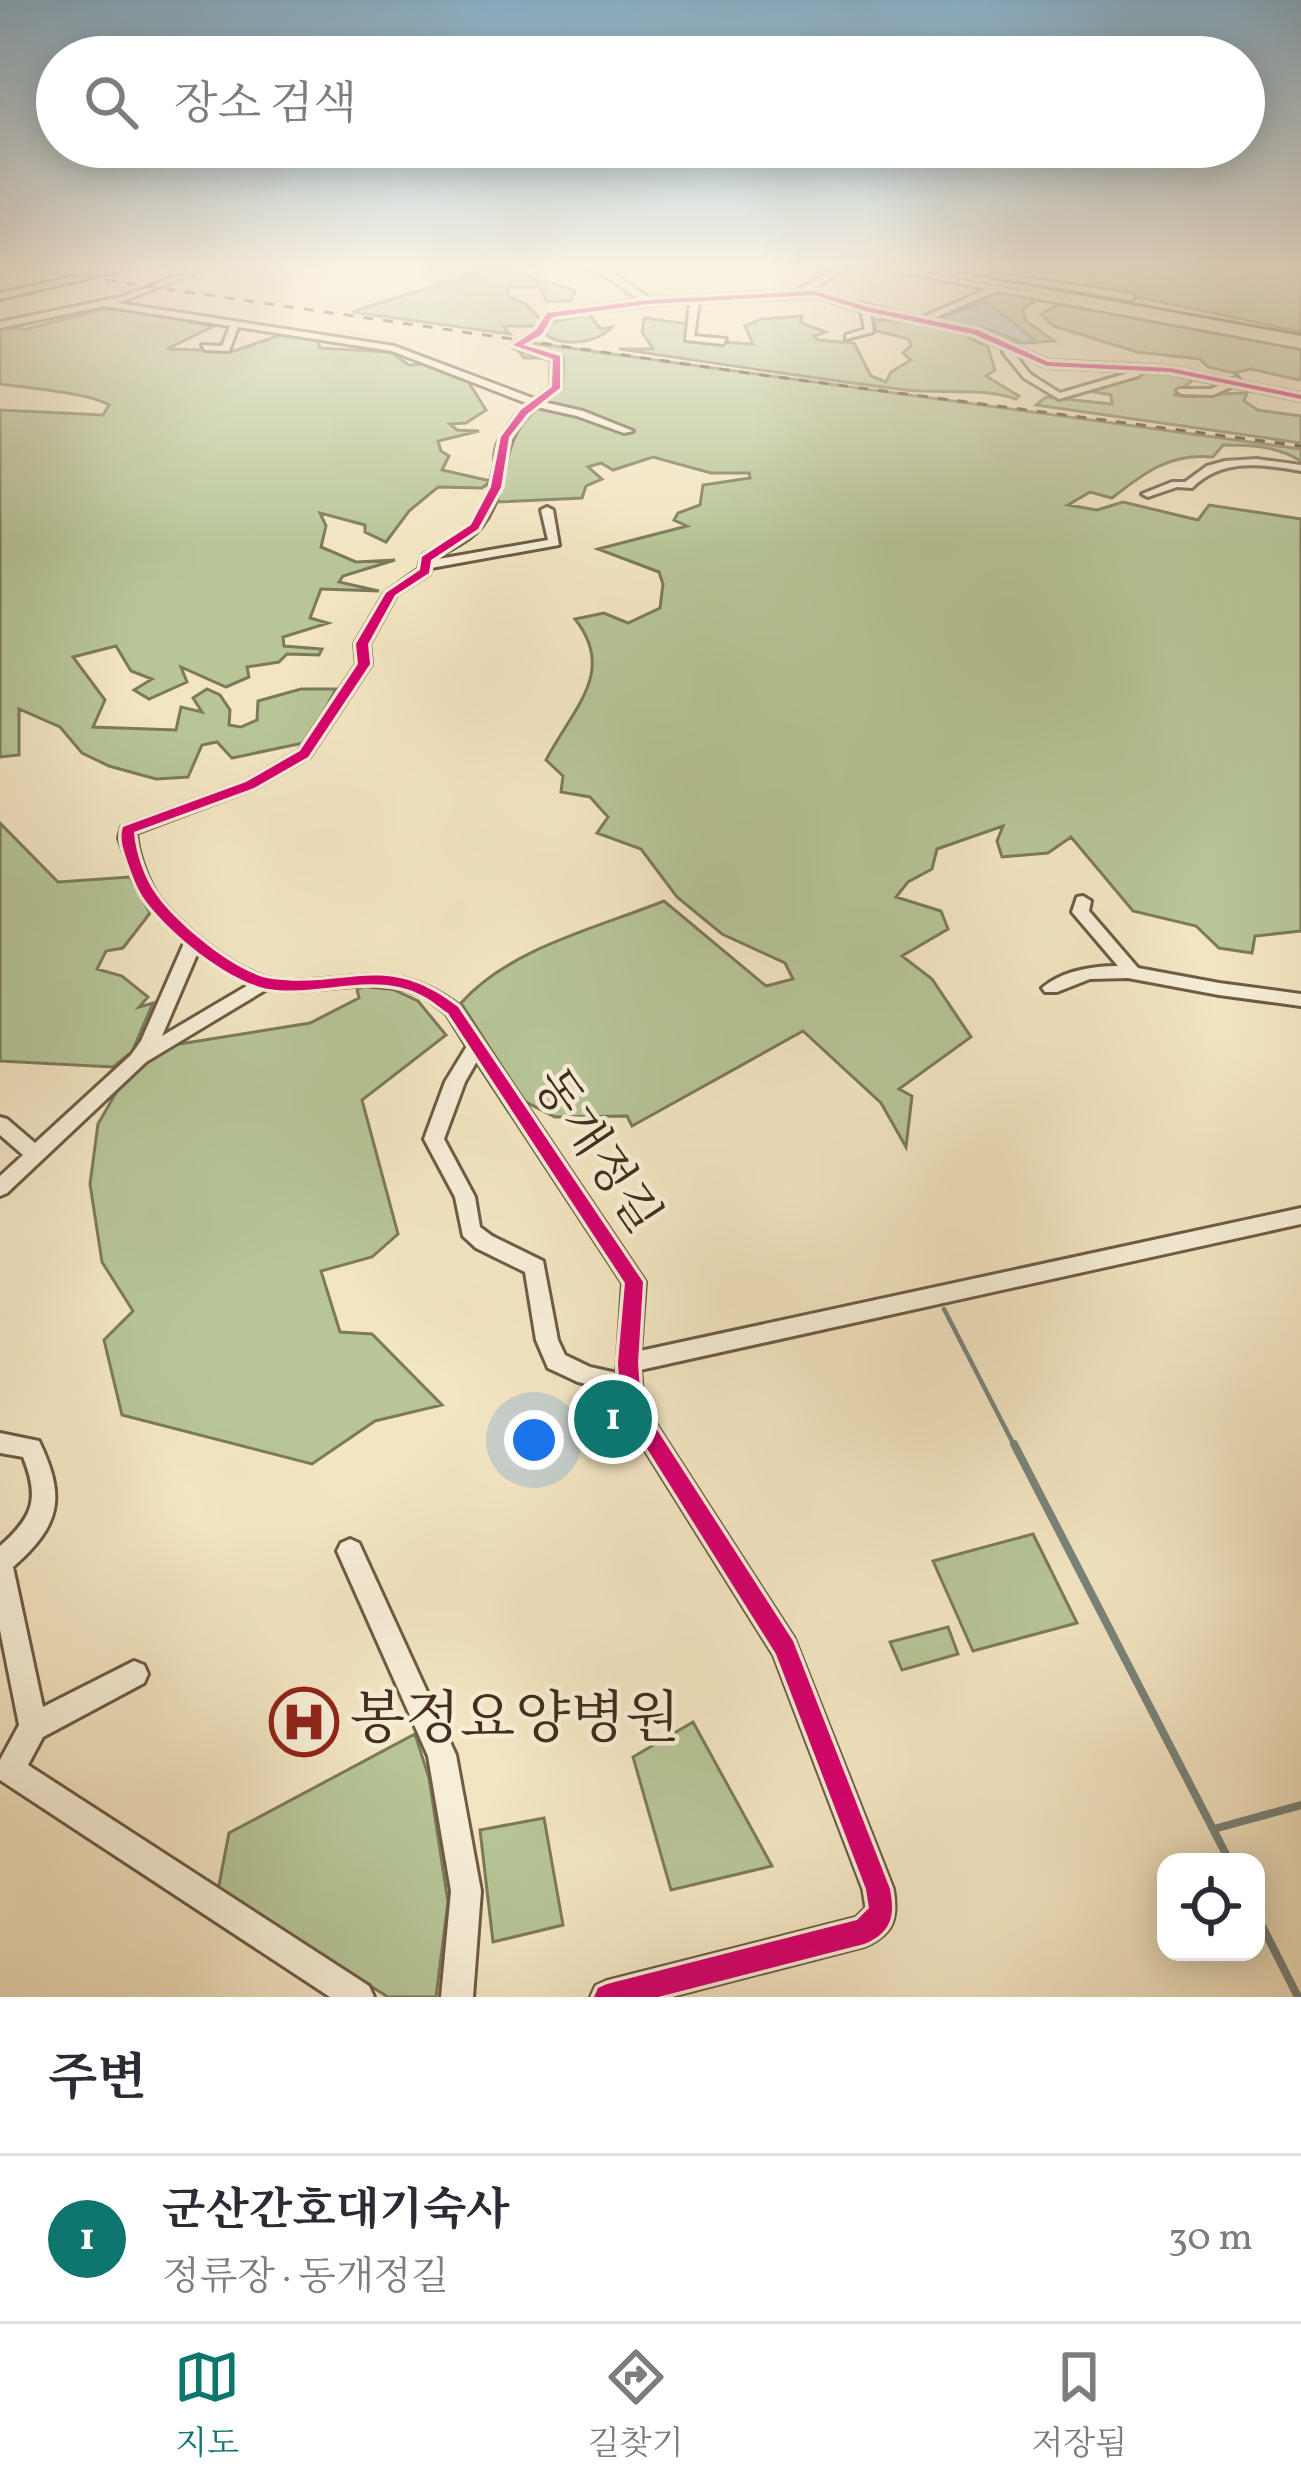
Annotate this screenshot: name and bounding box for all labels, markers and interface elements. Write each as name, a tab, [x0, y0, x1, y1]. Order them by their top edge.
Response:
search box	[36, 36, 1265, 168]
icon: search	[78, 69, 144, 135]
text: 장소 검색	[174, 75, 357, 138]
street label: 동개정길	[515, 1056, 675, 1248]
pin: 1	[574, 1374, 652, 1464]
your location	[504, 1410, 564, 1470]
place label: 봉정요양병원	[350, 1683, 680, 1762]
hospital icon: 봉정요양병원	[269, 1687, 339, 1757]
map controls	[1157, 1853, 1265, 1961]
button: locate	[1157, 1853, 1265, 1961]
text: 주변	[48, 2045, 147, 2116]
text: 군산간호대기숙사	[162, 2181, 510, 2244]
text: 1	[79, 2212, 95, 2266]
text: 30 m	[1168, 2212, 1253, 2266]
text: 정류장 · 동개정길	[162, 2252, 449, 2306]
tab: 지도	[174, 2344, 240, 2469]
tab: 길찾기	[588, 2344, 684, 2469]
tab: 저장됨	[1031, 2344, 1127, 2469]

